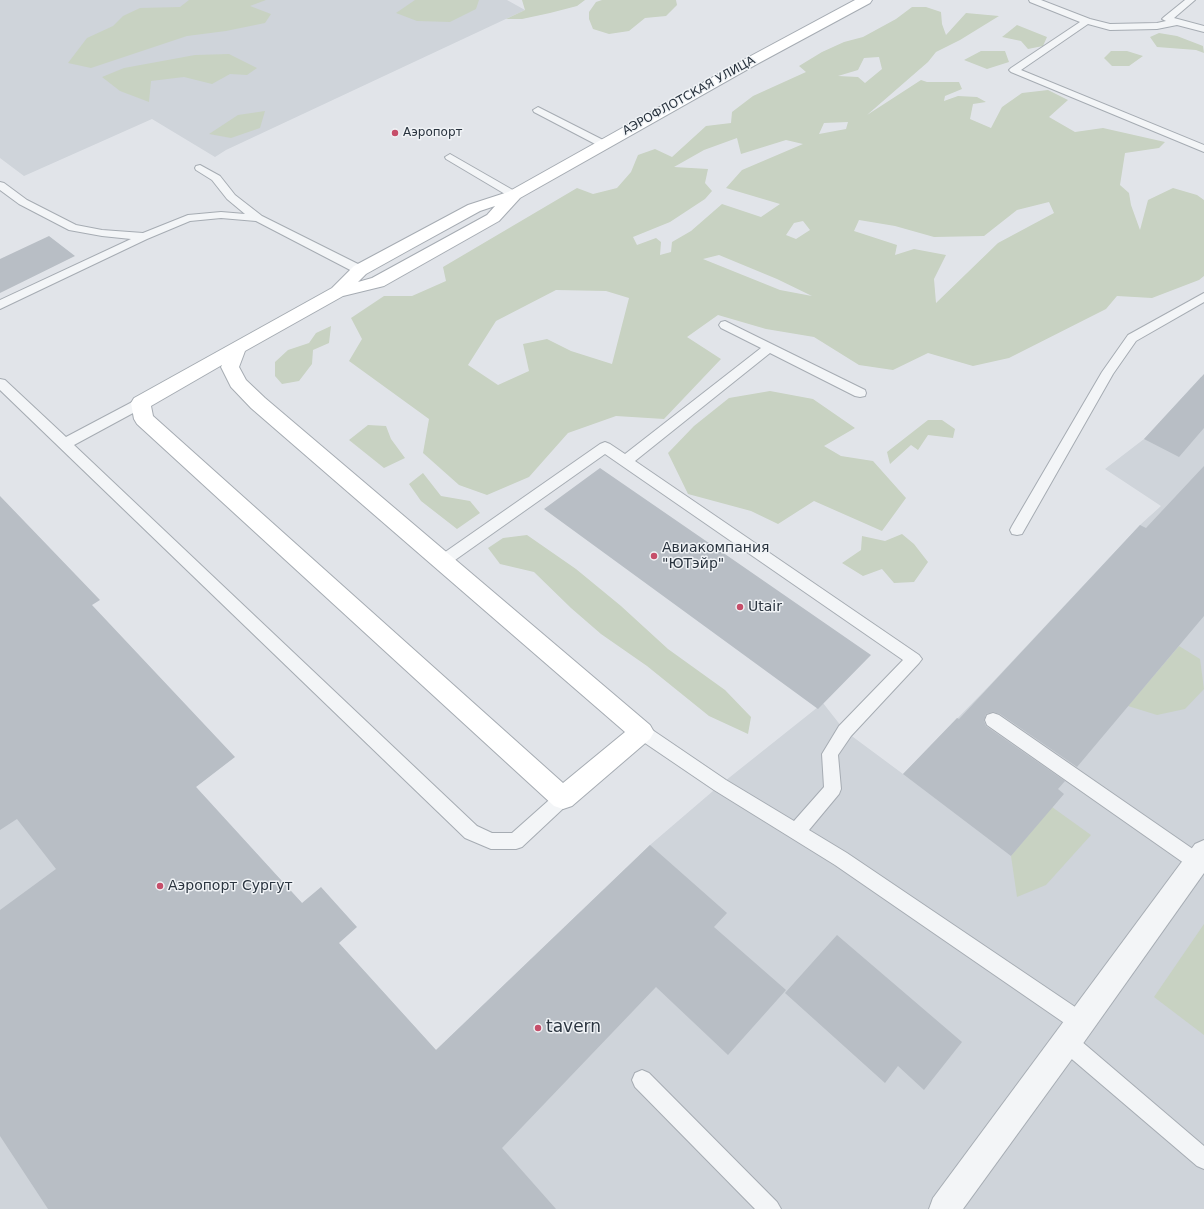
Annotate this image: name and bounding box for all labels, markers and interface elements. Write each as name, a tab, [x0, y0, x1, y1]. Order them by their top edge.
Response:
street label: АЭРОФЛОТСКАЯ УЛИЦА	[620, 53, 758, 139]
place label: Аэропорт	[403, 126, 463, 140]
marker: Аэропорт	[390, 128, 400, 138]
place label: Авиакомпания "ЮТэйр"	[662, 540, 769, 572]
marker: Авиакомпания "ЮТэйр"	[649, 551, 659, 561]
place label: Utair	[748, 599, 782, 615]
marker: Utair	[735, 602, 745, 612]
place label: Аэропорт Сургут	[168, 878, 293, 894]
marker: Аэропорт Сургут	[155, 881, 165, 891]
place label: tavern	[546, 1018, 601, 1038]
marker: tavern	[533, 1023, 543, 1033]

